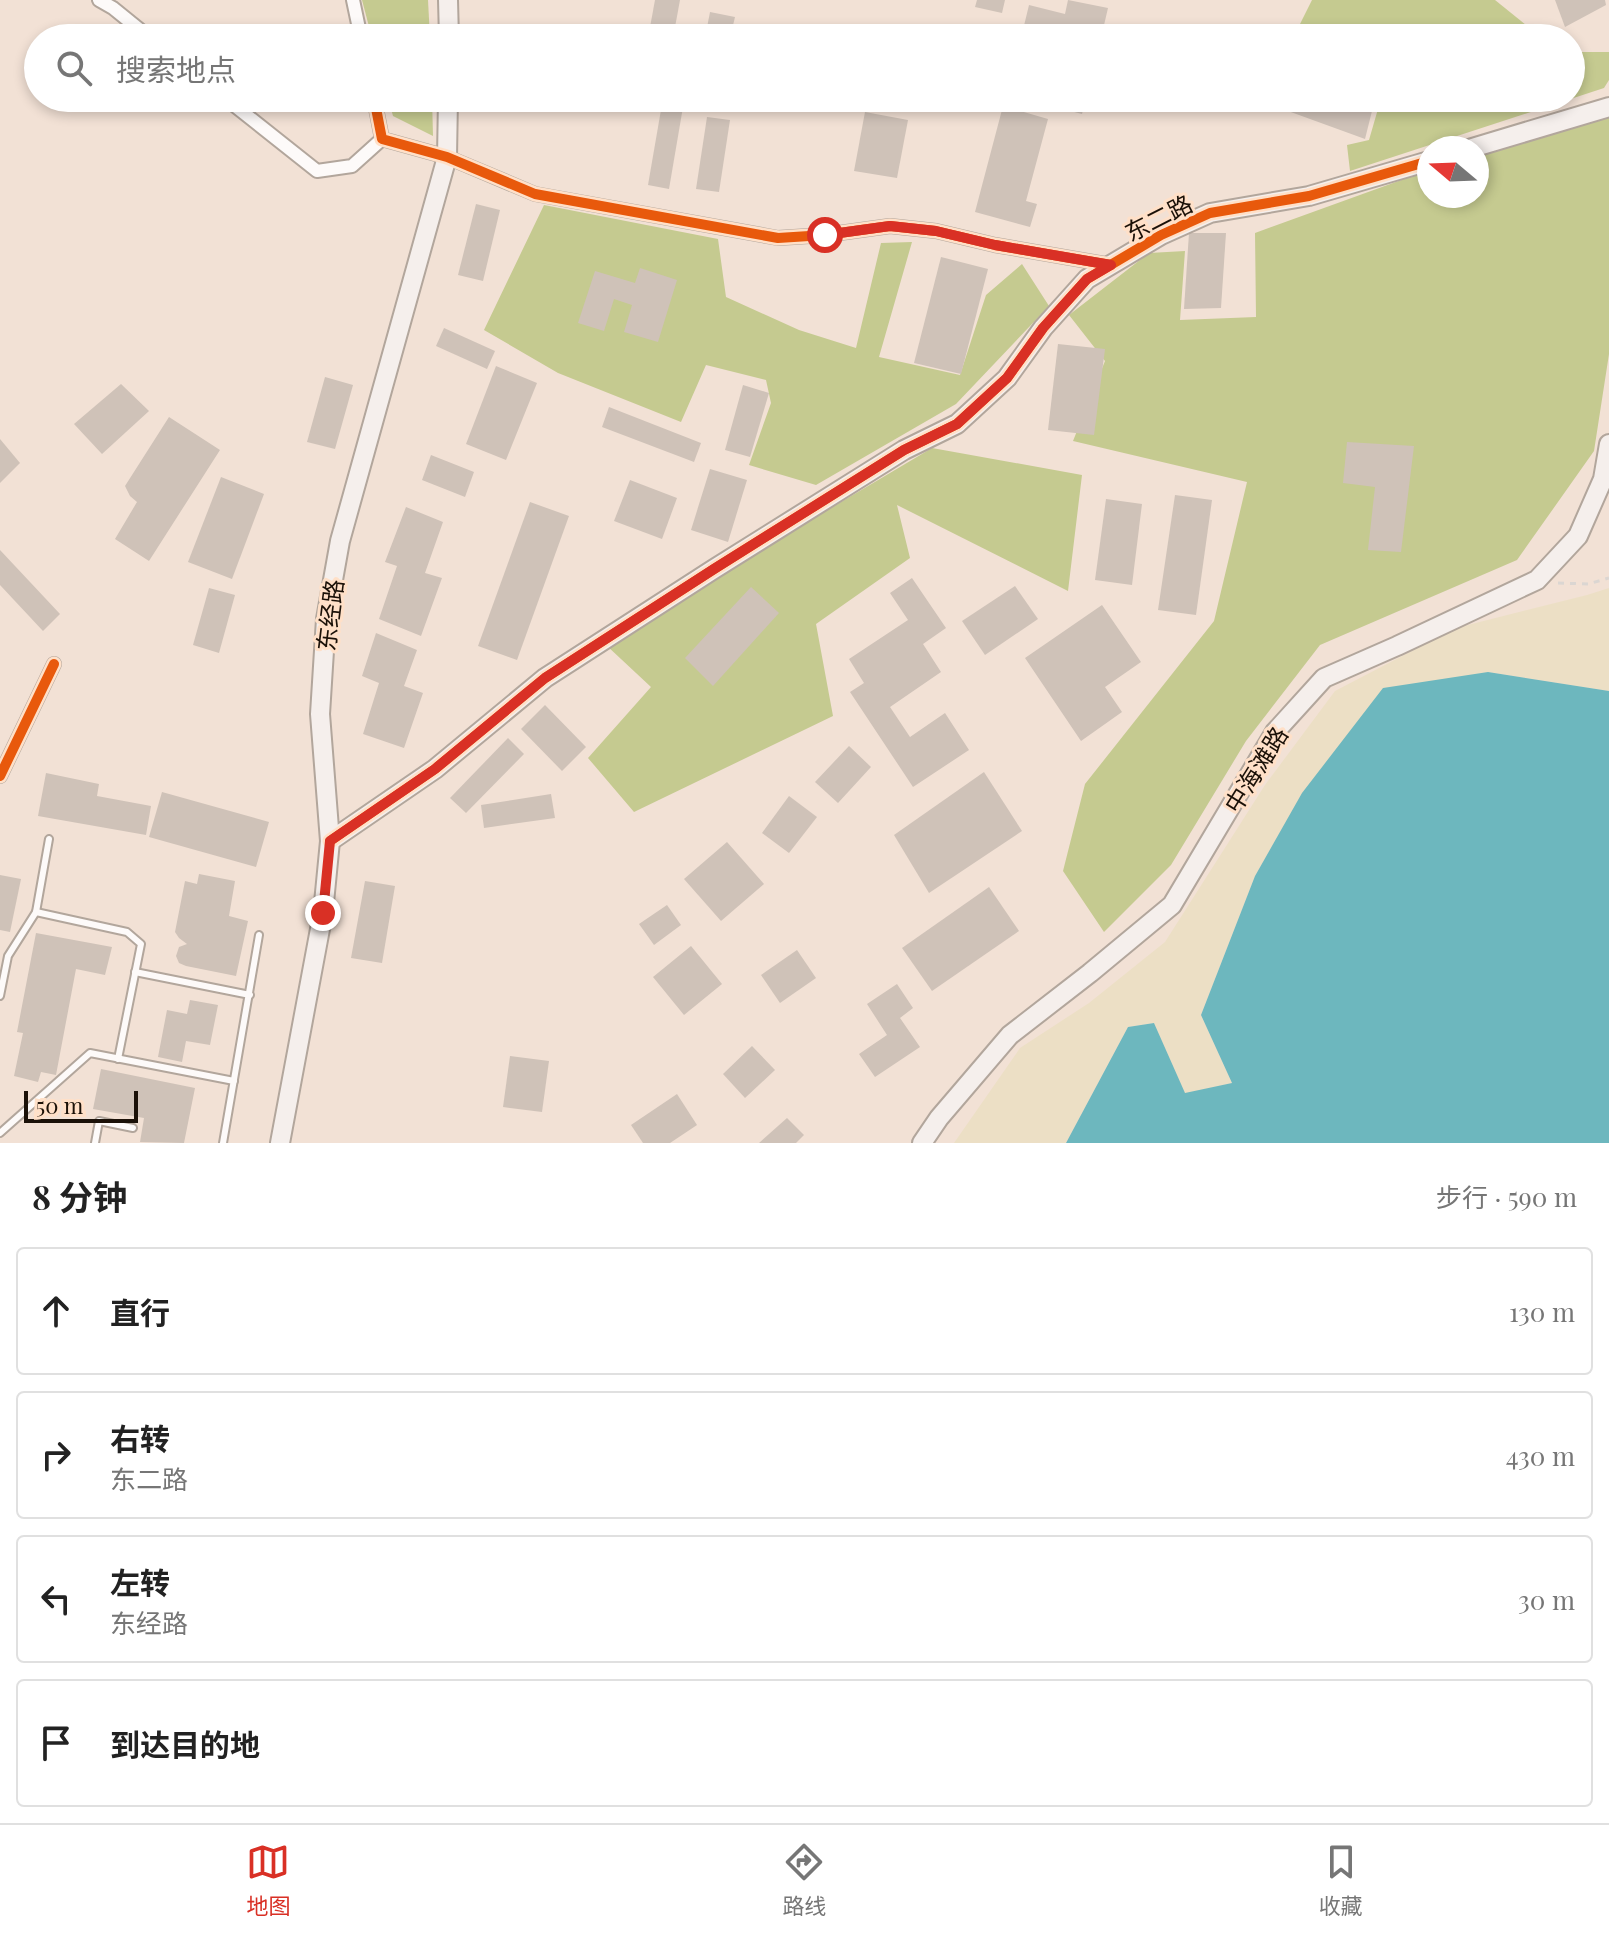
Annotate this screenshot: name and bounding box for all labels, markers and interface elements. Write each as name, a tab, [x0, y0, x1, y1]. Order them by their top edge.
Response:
search box	[24, 24, 1585, 112]
icon: search	[52, 46, 96, 90]
text: 搜索地点	[116, 49, 236, 89]
north arrow	[1417, 136, 1489, 208]
street label: 东二路	[1119, 186, 1197, 248]
route start	[807, 217, 843, 253]
street label: 东经路	[309, 577, 349, 653]
street label: 中海滩路	[1216, 720, 1294, 818]
route end	[305, 895, 341, 931]
scale bar	[24, 1087, 138, 1123]
text: 50 m	[36, 1090, 83, 1120]
text: 8 分钟	[32, 1173, 127, 1219]
text: 步行 · 590 m	[1436, 1179, 1577, 1214]
icon: ahead	[34, 1289, 78, 1333]
text: 直行	[110, 1292, 170, 1332]
text: 130 m	[1509, 1294, 1575, 1329]
text: 右转	[110, 1418, 170, 1458]
icon: right	[34, 1433, 78, 1477]
text: 430 m	[1506, 1438, 1575, 1473]
text: 东二路	[110, 1461, 188, 1496]
text: 左转	[110, 1562, 170, 1602]
icon: left	[34, 1577, 78, 1621]
text: 30 m	[1518, 1582, 1575, 1617]
text: 东经路	[110, 1605, 188, 1640]
icon: arrive	[34, 1721, 78, 1765]
text: 到达目的地	[110, 1724, 260, 1764]
tab: 地图	[246, 1840, 290, 1920]
tab: 路线	[782, 1840, 827, 1920]
tab: 收藏	[1319, 1840, 1363, 1920]

